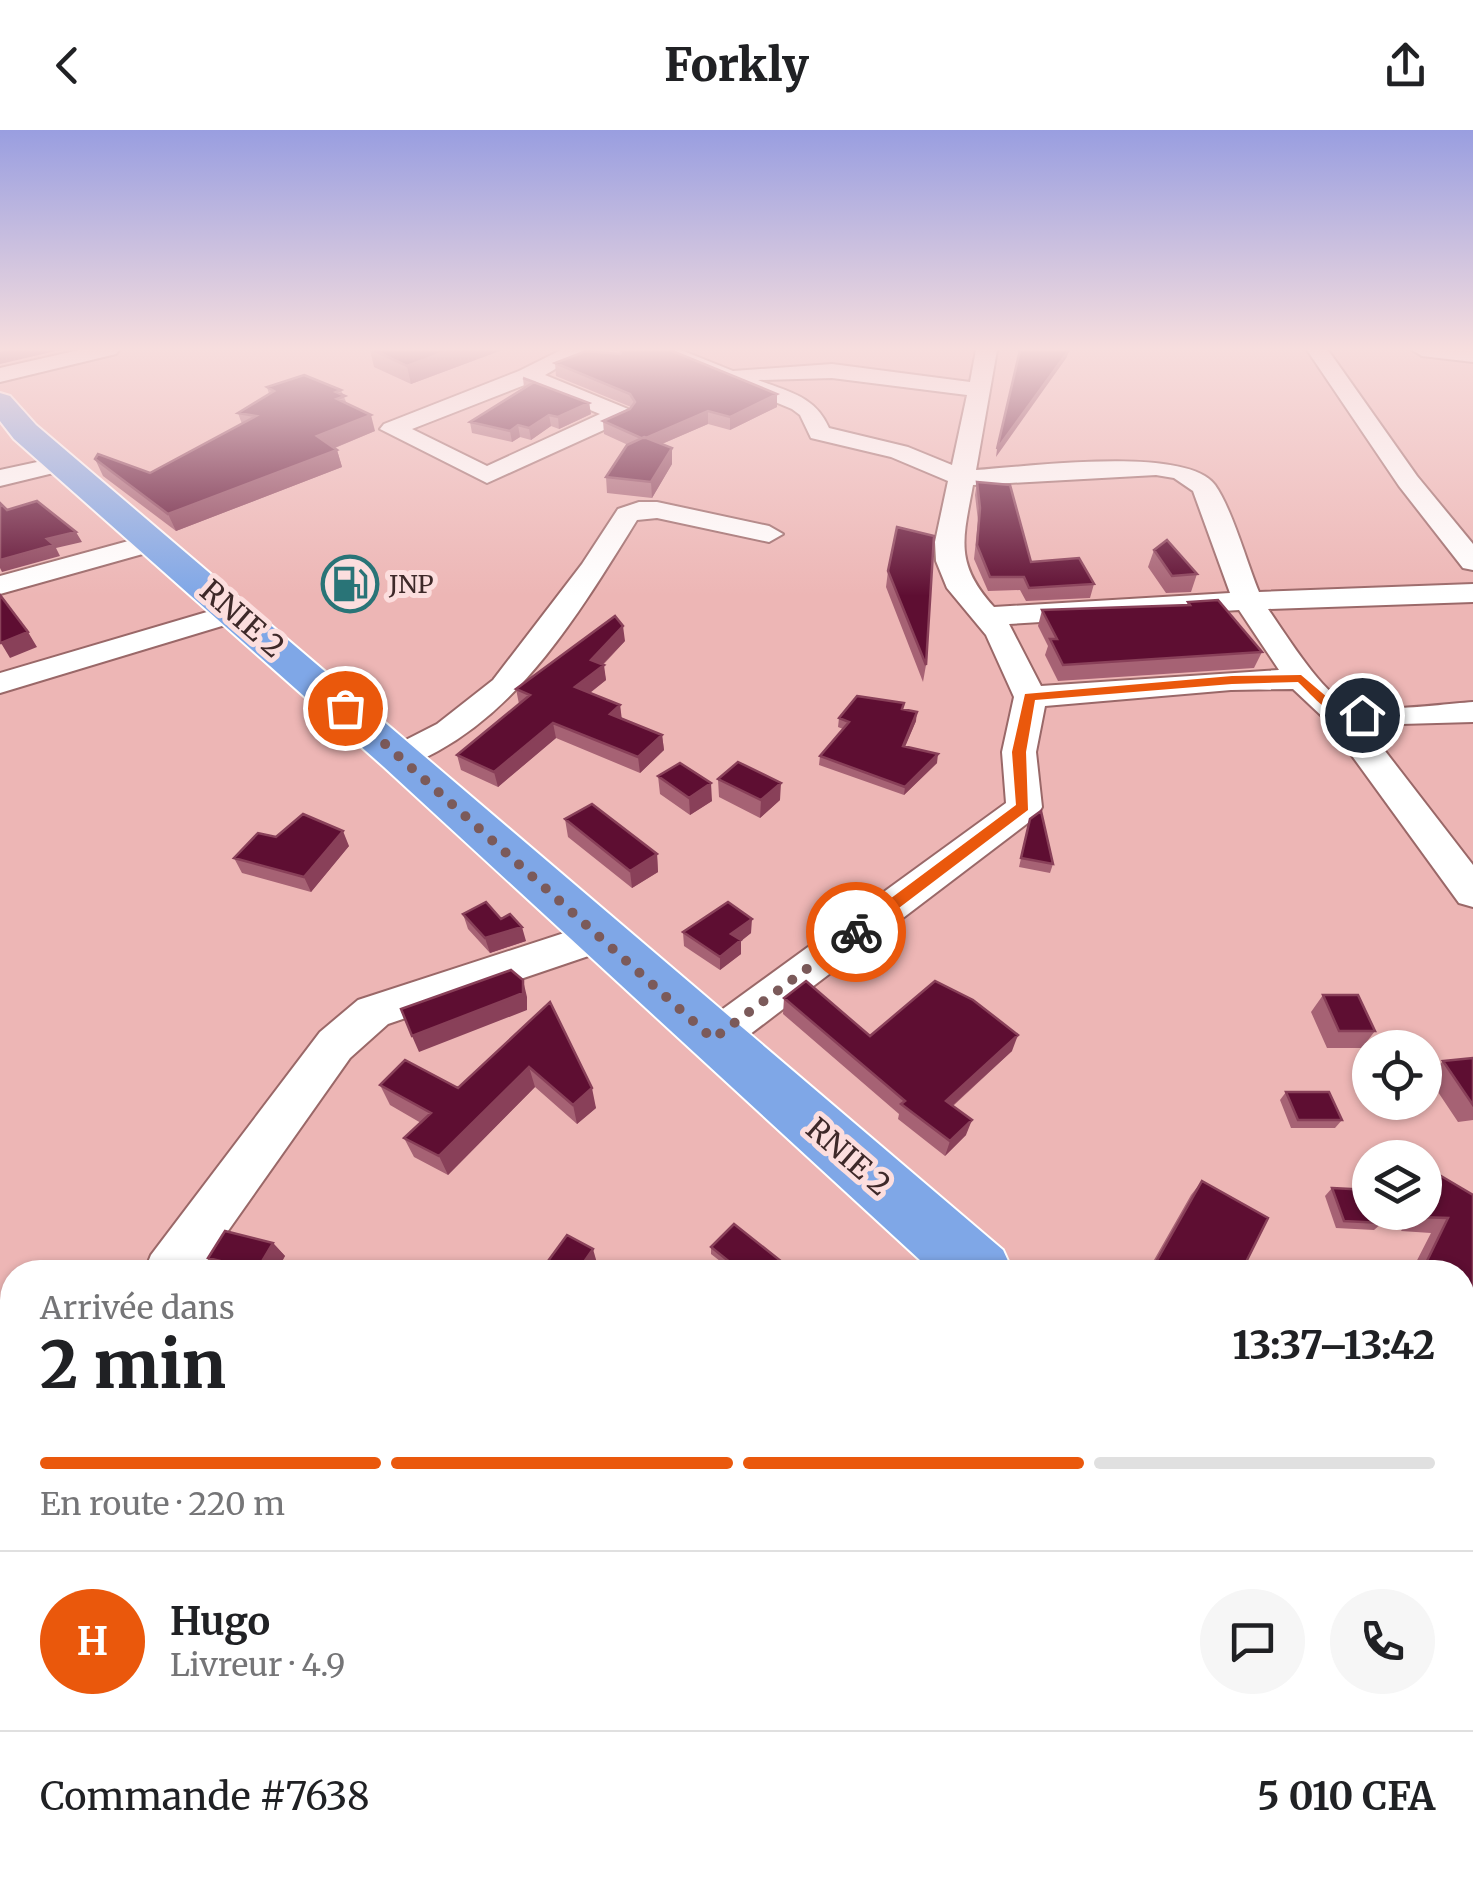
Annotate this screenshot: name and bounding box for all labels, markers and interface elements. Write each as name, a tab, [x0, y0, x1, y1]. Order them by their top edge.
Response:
text: Forkly	[664, 37, 809, 93]
icon: back	[40, 38, 95, 93]
icon: share	[1378, 38, 1433, 93]
fuel station icon: JNP	[320, 554, 380, 614]
place label: JNP	[388, 568, 434, 600]
street label: RNIE 2	[193, 571, 293, 665]
pin	[303, 666, 388, 751]
pin	[1320, 673, 1405, 758]
icon: bag	[318, 681, 373, 736]
icon: home	[1335, 688, 1390, 743]
courier	[806, 882, 906, 982]
icon: bike	[829, 905, 884, 960]
map controls	[1352, 1030, 1442, 1230]
button: locate	[1352, 1030, 1442, 1120]
street label: RNIE 2	[799, 1109, 899, 1203]
button: layers	[1352, 1140, 1442, 1230]
text: Arrivée dans	[40, 1288, 235, 1328]
text: 13:37–13:42	[1233, 1322, 1435, 1369]
text: 2 min	[40, 1324, 226, 1406]
text: En route · 220 m	[40, 1484, 285, 1524]
button: chat	[1200, 1589, 1305, 1694]
button: phone	[1330, 1589, 1435, 1694]
text: Hugo	[170, 1598, 270, 1645]
text: H	[77, 1618, 108, 1665]
text: Livreur · 4.9	[170, 1645, 345, 1685]
text: Commande #7638	[40, 1773, 370, 1820]
text: 5 010 CFA	[1257, 1773, 1435, 1820]

